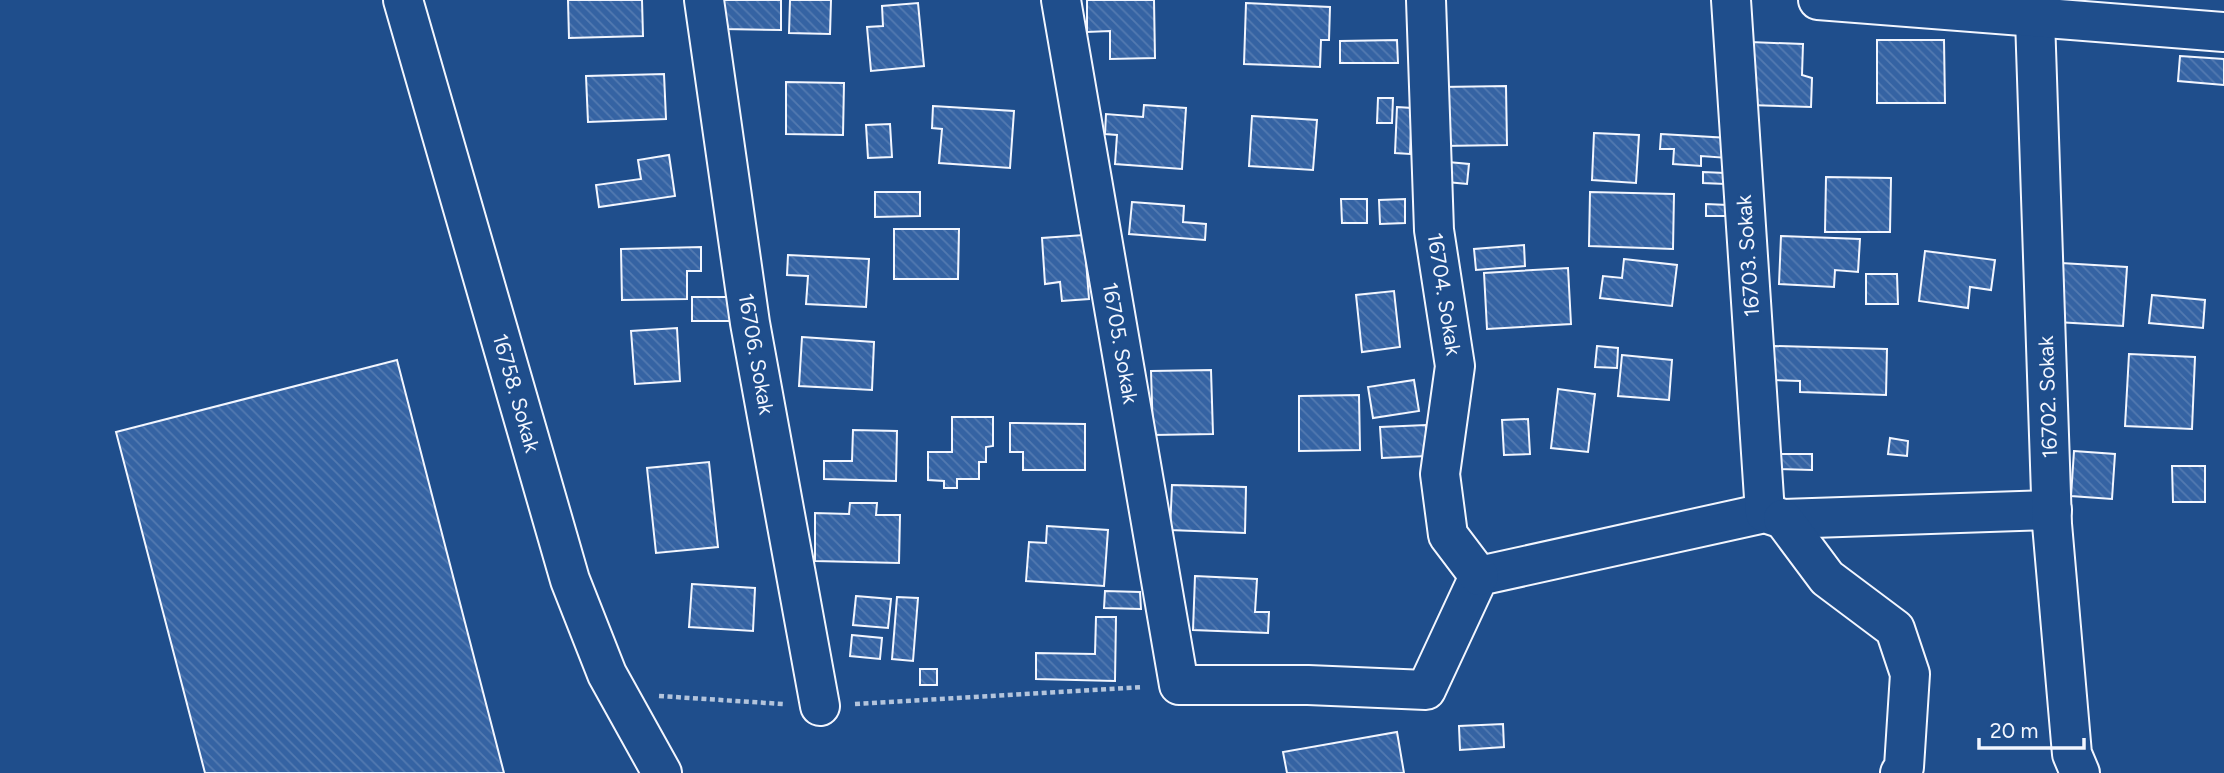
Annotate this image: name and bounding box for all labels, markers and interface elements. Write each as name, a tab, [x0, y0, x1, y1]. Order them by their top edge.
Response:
street label: 16703. Sokak	[1731, 193, 1764, 318]
street label: 16704. Sokak	[1422, 231, 1467, 358]
street label: 16705. Sokak	[1098, 280, 1144, 406]
street label: 16706. Sokak	[734, 291, 780, 417]
street label: 16758. Sokak	[488, 331, 546, 456]
street label: 16702. Sokak	[2033, 335, 2062, 459]
scale bar	[1979, 706, 2084, 750]
text: 20 m	[1990, 718, 2038, 743]

